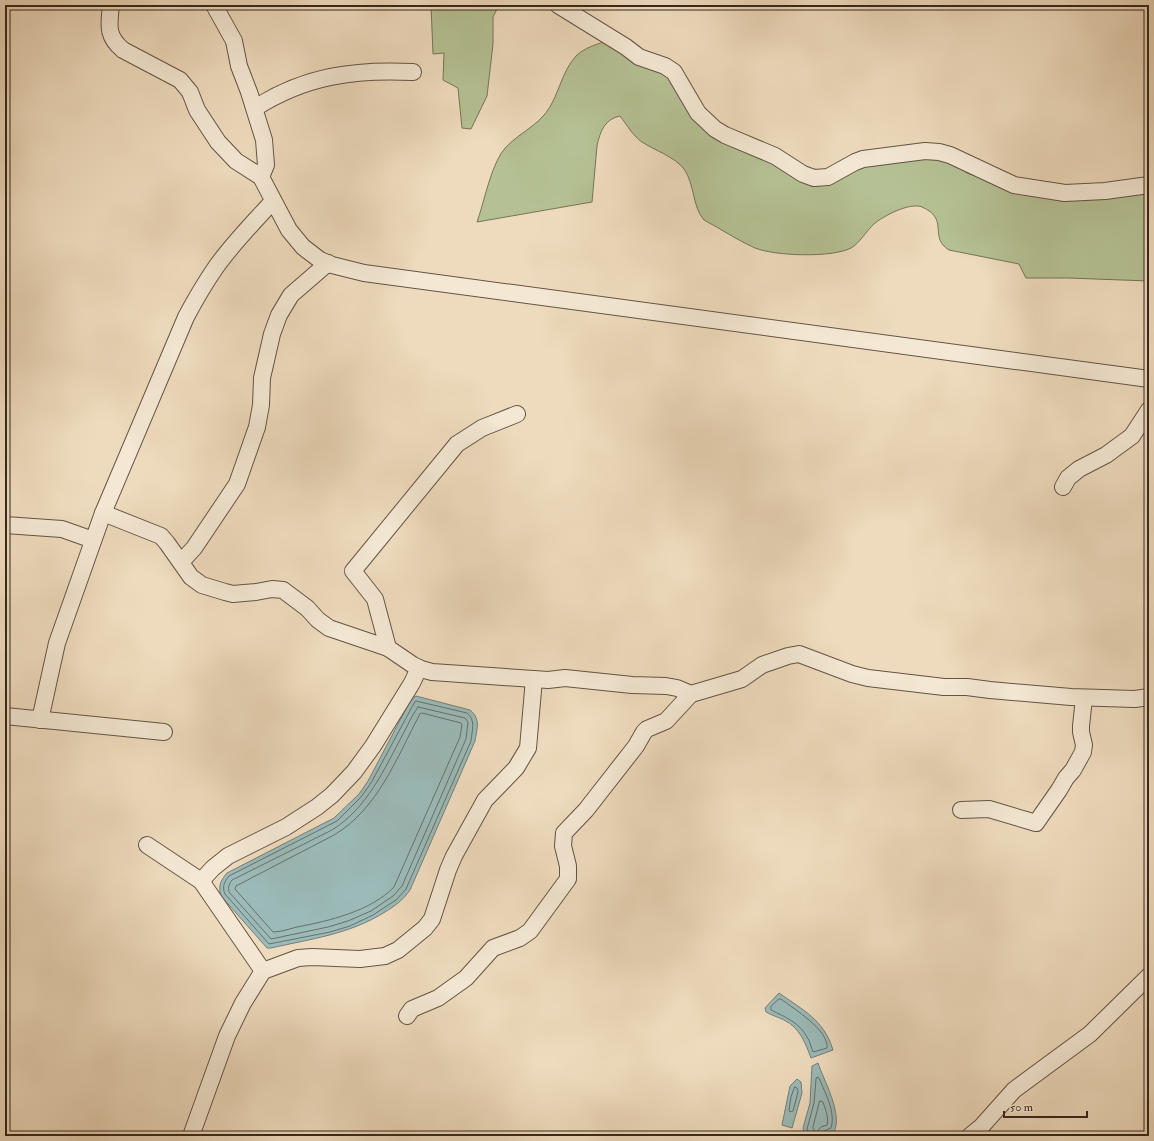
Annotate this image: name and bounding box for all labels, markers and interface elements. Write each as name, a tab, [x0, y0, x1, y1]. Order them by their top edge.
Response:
scale bar	[1004, 1093, 1087, 1119]
text: 50 m	[1010, 1100, 1034, 1115]

